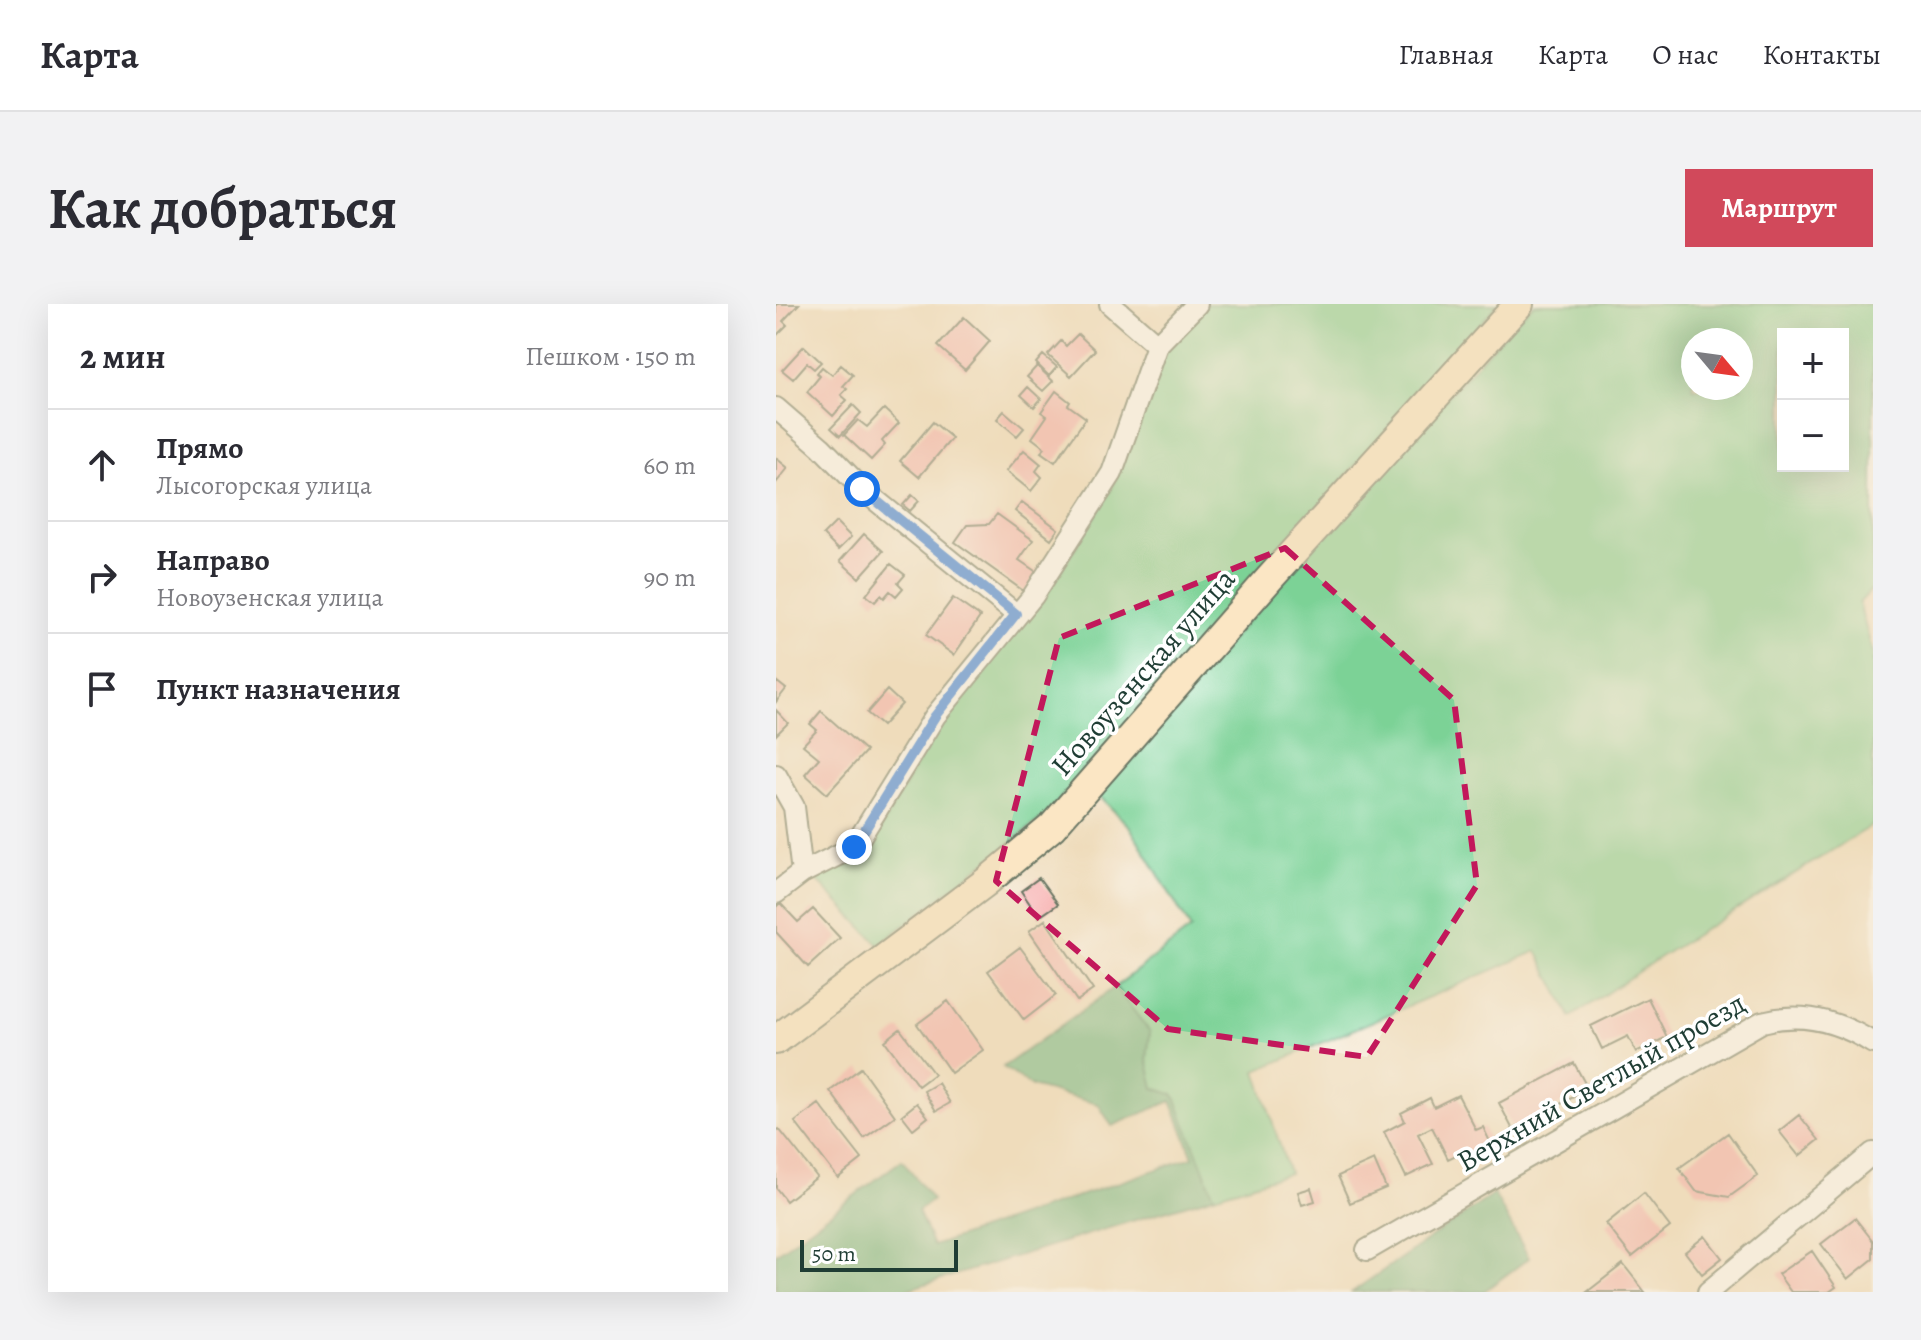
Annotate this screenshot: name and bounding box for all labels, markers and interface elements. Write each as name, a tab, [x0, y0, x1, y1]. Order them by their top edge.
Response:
text: Карта	[40, 29, 139, 81]
text: Главная	[1398, 36, 1494, 74]
text: Карта	[1538, 36, 1608, 74]
text: О нас	[1652, 36, 1719, 74]
text: Контакты	[1763, 36, 1881, 74]
button: Маршрут	[1685, 169, 1873, 247]
text: Как добраться	[48, 170, 397, 246]
north arrow	[1681, 328, 1753, 400]
map controls	[1777, 328, 1849, 472]
button: +	[1777, 328, 1849, 400]
text: 2 мин	[80, 333, 166, 380]
text: Пешком · 150 m	[525, 339, 696, 374]
button: −	[1777, 400, 1849, 472]
text: Прямо	[156, 428, 243, 468]
icon: ahead	[80, 443, 124, 487]
text: 60 m	[643, 448, 696, 483]
text: Лысогорская улица	[156, 468, 372, 503]
route start	[844, 471, 880, 507]
text: Направо	[156, 540, 270, 580]
icon: right	[80, 555, 124, 599]
text: 90 m	[644, 560, 696, 595]
street label: Новоузенская улица	[1042, 560, 1244, 784]
text: Новоузенская улица	[156, 580, 384, 615]
icon: arrive	[80, 667, 124, 711]
text: Пункт назначения	[156, 669, 401, 709]
route end	[836, 829, 872, 865]
street label: Верхний Светлый проезд	[1449, 983, 1753, 1181]
scale bar	[800, 1236, 958, 1272]
text: 50 m	[812, 1239, 856, 1269]

